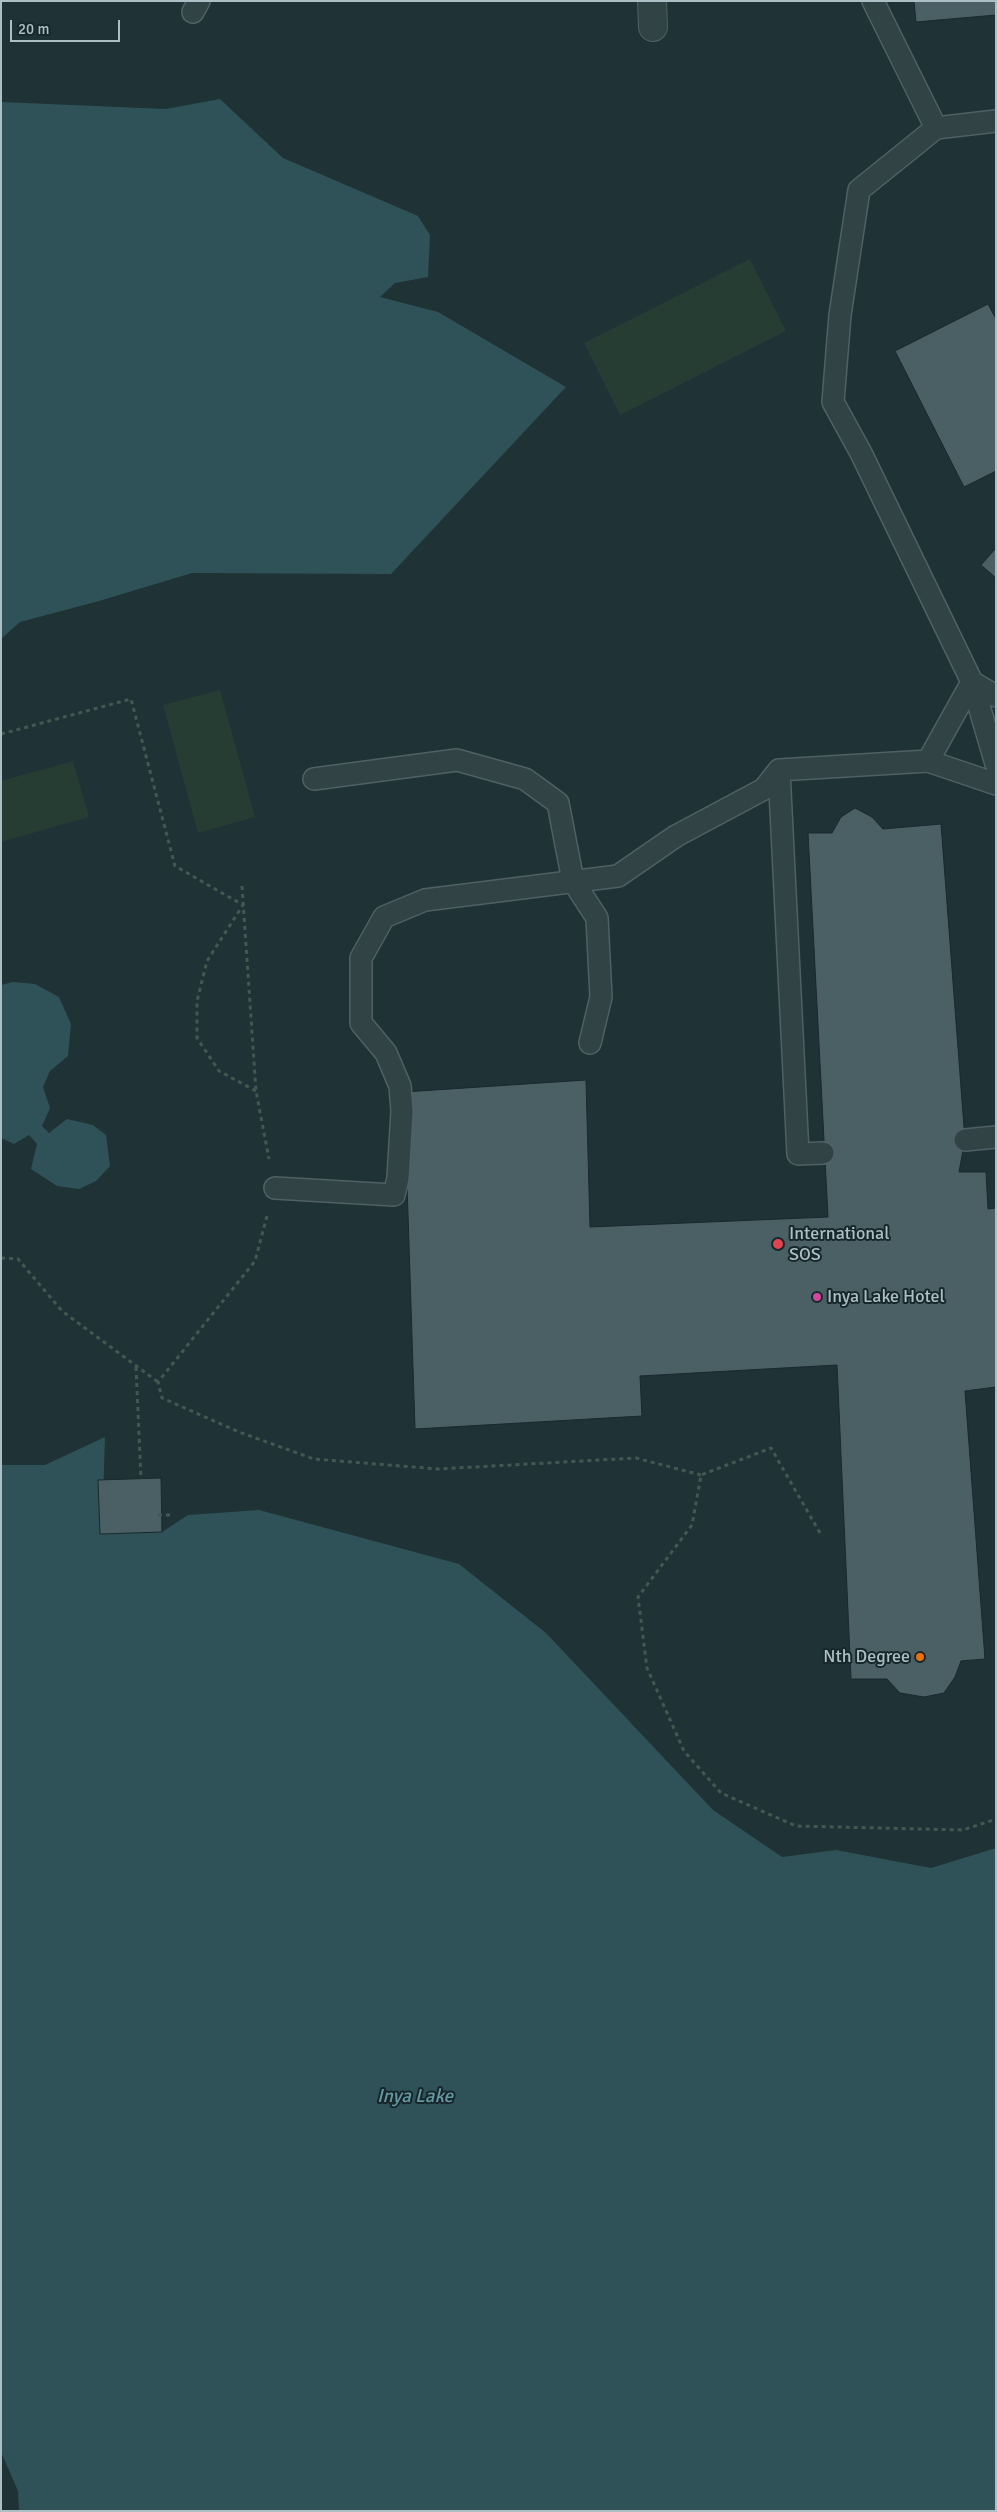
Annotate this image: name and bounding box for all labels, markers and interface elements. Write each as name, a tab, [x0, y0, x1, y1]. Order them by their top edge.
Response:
scale bar	[12, 10, 122, 42]
text: 20 m	[18, 20, 49, 38]
place label: International SOS	[789, 1223, 890, 1266]
marker: International SOS	[771, 1237, 785, 1251]
place label: Inya Lake Hotel	[827, 1286, 945, 1308]
marker: Inya Lake Hotel	[811, 1291, 823, 1303]
place label: Nth Degree	[823, 1646, 910, 1668]
marker: Nth Degree	[914, 1651, 926, 1663]
water label: Inya Lake	[377, 2086, 453, 2108]

